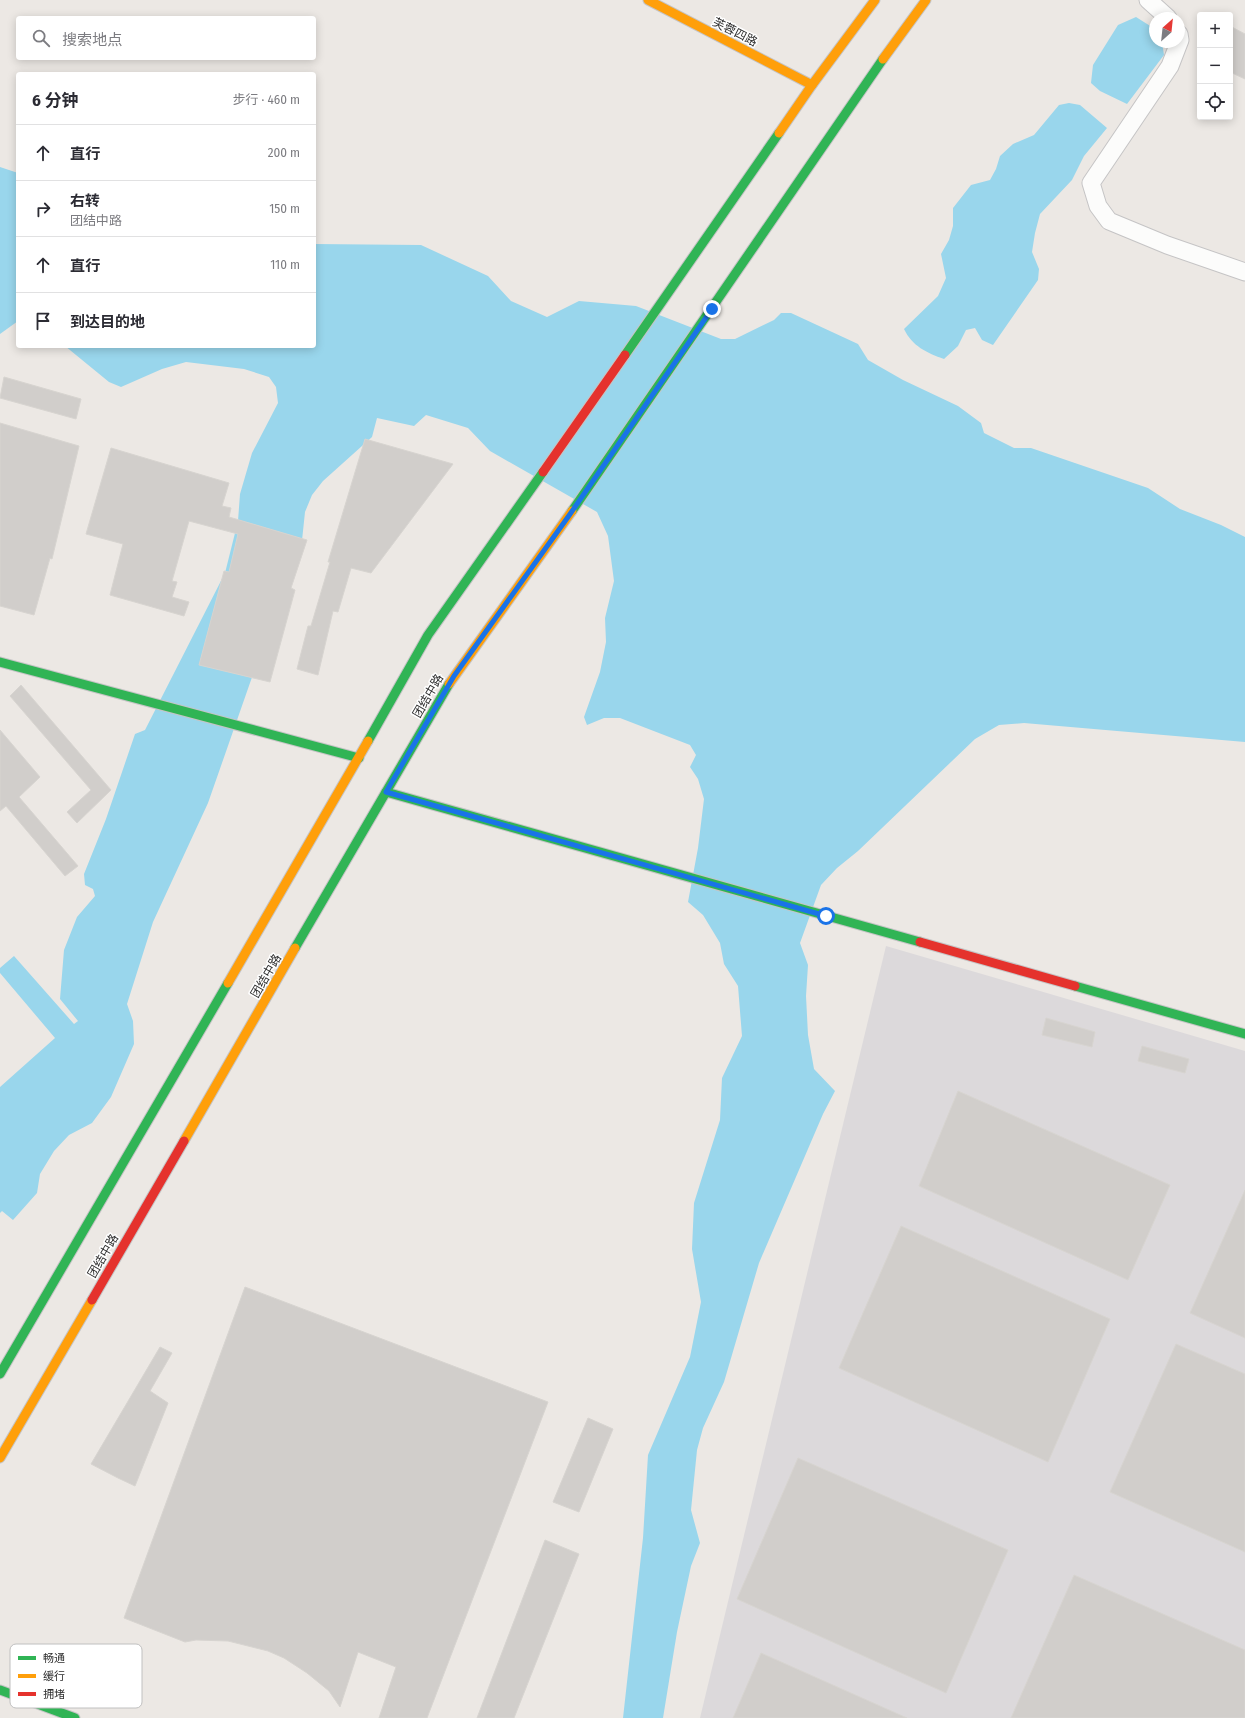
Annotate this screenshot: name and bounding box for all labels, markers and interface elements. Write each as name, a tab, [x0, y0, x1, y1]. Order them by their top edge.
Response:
north arrow	[1149, 12, 1185, 48]
map controls	[1197, 12, 1233, 120]
button: +	[1197, 12, 1233, 48]
street label: 芙蓉四路	[710, 15, 760, 49]
search box	[16, 16, 316, 60]
icon: search	[30, 27, 52, 49]
text: 搜索地点	[62, 31, 122, 49]
button: −	[1197, 48, 1233, 84]
button: locate	[1197, 84, 1233, 120]
text: 6 分钟	[32, 90, 78, 111]
text: 步行 · 460 m	[233, 92, 300, 107]
icon: ahead	[32, 142, 54, 164]
text: 直行	[70, 145, 100, 163]
text: 200 m	[268, 145, 300, 160]
text: 右转	[70, 192, 100, 210]
icon: right	[32, 198, 54, 220]
text: 150 m	[269, 201, 300, 216]
text: 团结中路	[70, 213, 122, 228]
icon: ahead	[32, 254, 54, 276]
text: 直行	[70, 257, 100, 275]
text: 110 m	[270, 257, 300, 272]
route end	[703, 300, 721, 318]
icon: arrive	[32, 310, 54, 332]
text: 到达目的地	[70, 313, 145, 331]
street label: 团结中路	[410, 672, 446, 720]
route start	[817, 907, 835, 925]
street label: 团结中路	[248, 952, 284, 1000]
street label: 团结中路	[85, 1232, 121, 1280]
legend	[10, 1644, 142, 1708]
text: 畅通	[43, 1652, 65, 1665]
text: 缓行	[43, 1670, 65, 1683]
text: 拥堵	[43, 1688, 65, 1701]

